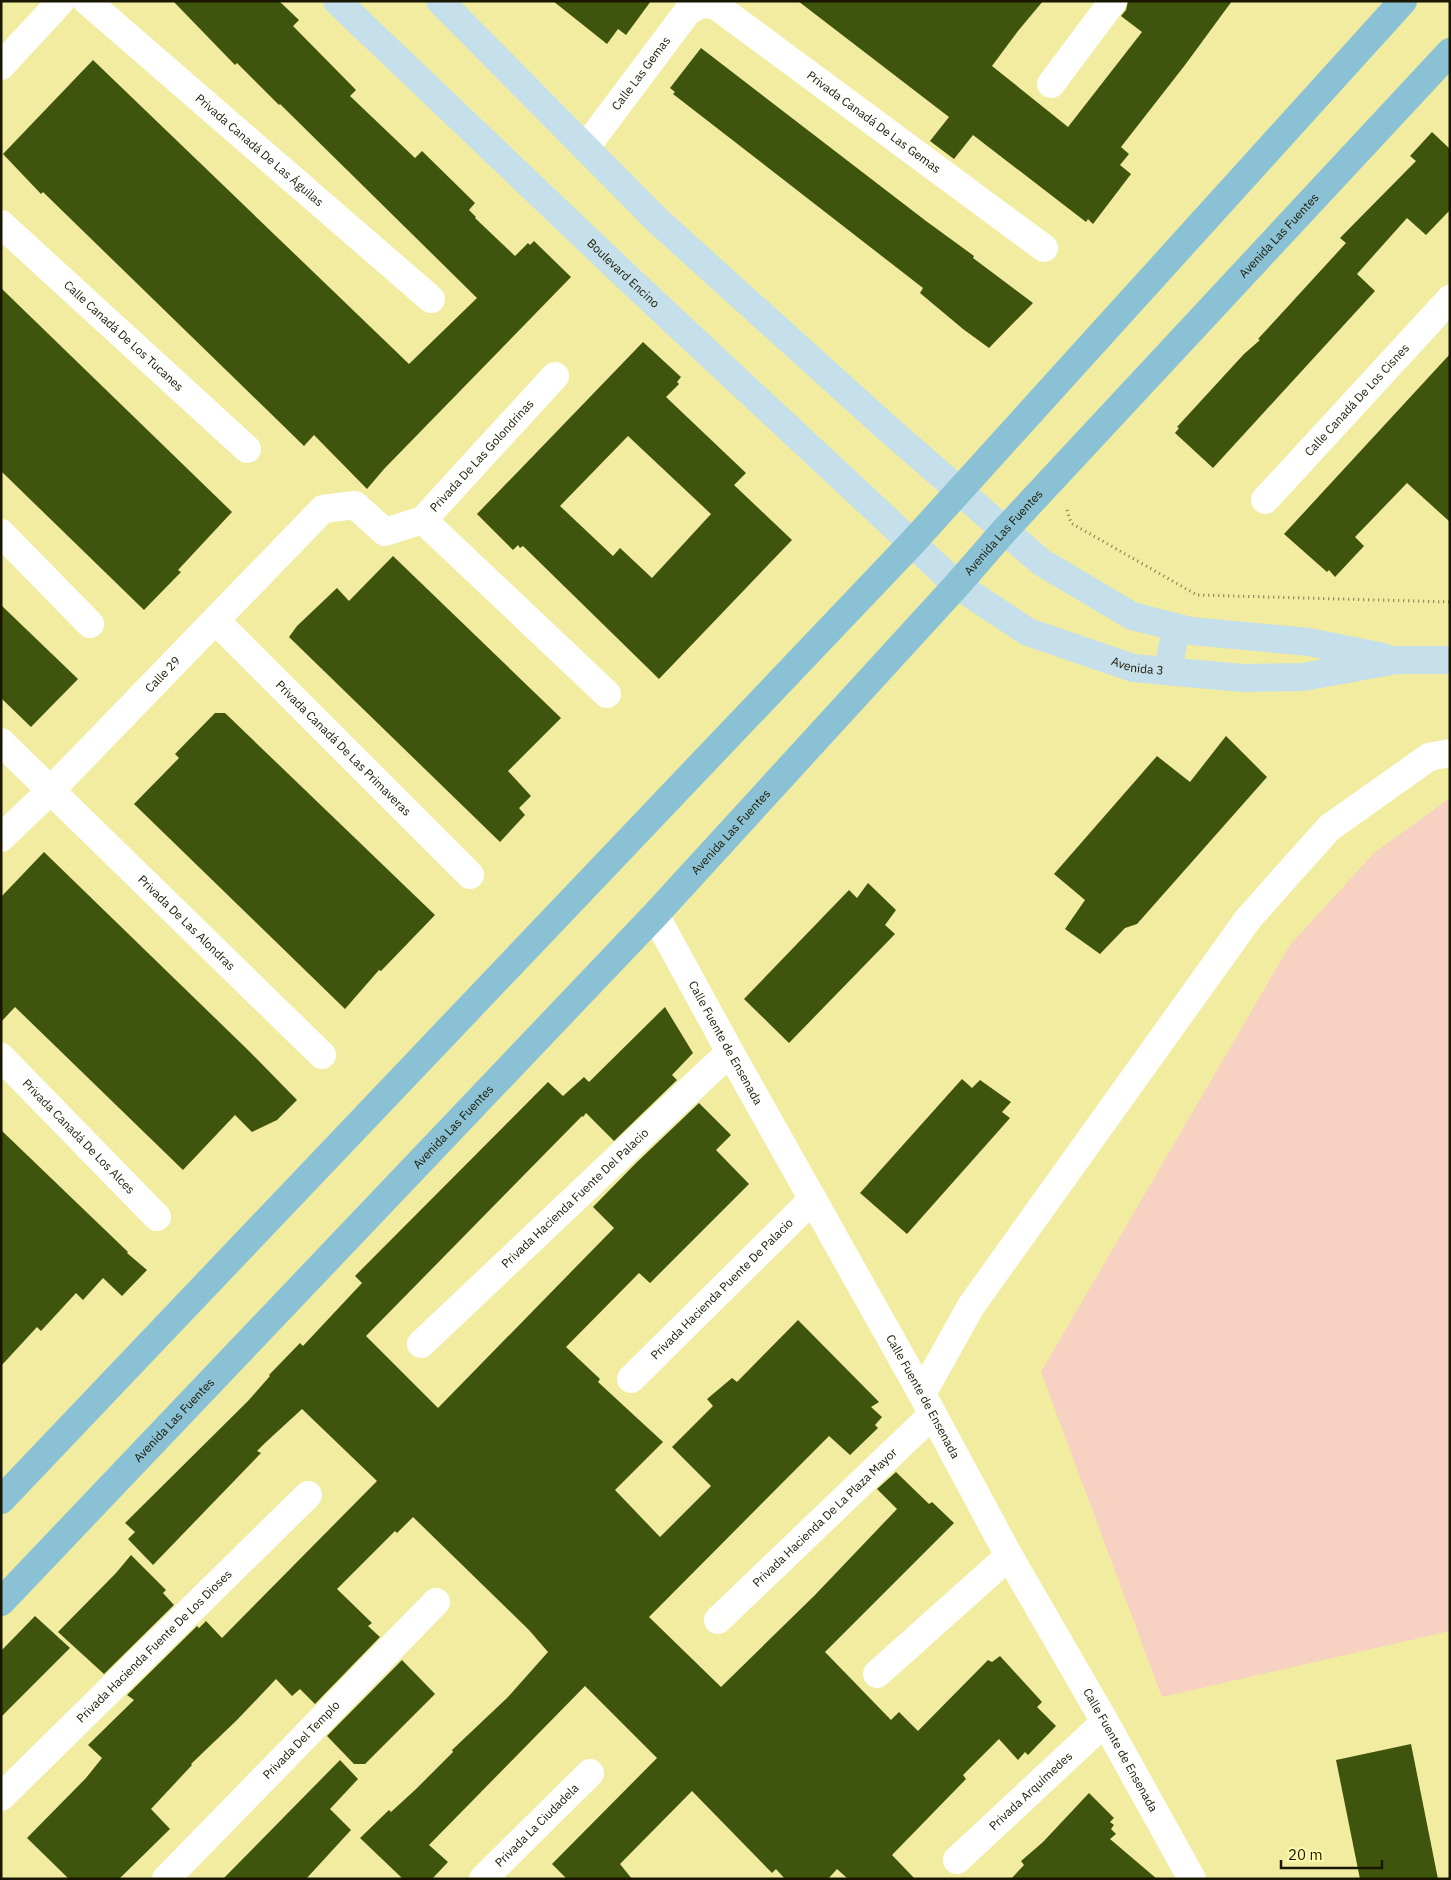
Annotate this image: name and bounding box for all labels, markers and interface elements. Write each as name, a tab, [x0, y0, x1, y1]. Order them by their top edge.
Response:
street label: Calle Las Gemas	[608, 33, 673, 113]
street label: Privada Canadá De Las Gemas	[804, 67, 944, 176]
street label: Privada Canadá De Las Águilas	[193, 90, 327, 209]
street label: Avenida Las Fuentes	[1236, 190, 1322, 281]
street label: Boulevard Encino	[584, 235, 663, 311]
street label: Calle Canadá De Los Tucanes	[61, 277, 187, 394]
street label: Calle Canadá De Los Cisnes	[1301, 340, 1412, 459]
street label: Privada De Las Golondrinas	[426, 396, 537, 515]
street label: Avenida Las Fuentes	[961, 486, 1046, 578]
street label: Calle 29	[142, 653, 183, 695]
street label: Avenida 3	[1109, 653, 1164, 678]
street label: Privada Canadá De Las Primaveras	[273, 677, 415, 819]
street label: Avenida Las Fuentes	[688, 786, 773, 877]
street label: Privada De Las Alondras	[135, 872, 239, 973]
street label: Calle Fuente de Ensenada	[685, 978, 766, 1108]
street label: Privada Canadá De Los Alces	[20, 1076, 138, 1197]
street label: Avenida Las Fuentes	[409, 1081, 497, 1172]
street label: Privada Hacienda Fuente Del Palacio	[498, 1125, 652, 1271]
street label: Privada Hacienda Puente De Palacio	[647, 1215, 796, 1362]
street label: Calle Fuente de Ensenada	[883, 1332, 964, 1462]
street label: Avenida Las Fuentes	[130, 1375, 217, 1465]
street label: Privada Hacienda De La Plaza Mayor	[749, 1444, 900, 1590]
street label: Privada Hacienda Fuente De Los Dioses	[73, 1566, 235, 1726]
street label: Calle Fuente de Ensenada	[1080, 1685, 1162, 1815]
street label: Privada Del Templo	[259, 1697, 343, 1782]
street label: Privada Arquímedes	[986, 1748, 1075, 1833]
street label: Privada La Ciudadela	[491, 1780, 582, 1870]
scale bar	[1281, 1838, 1382, 1870]
text: 20 m	[1288, 1845, 1323, 1864]

